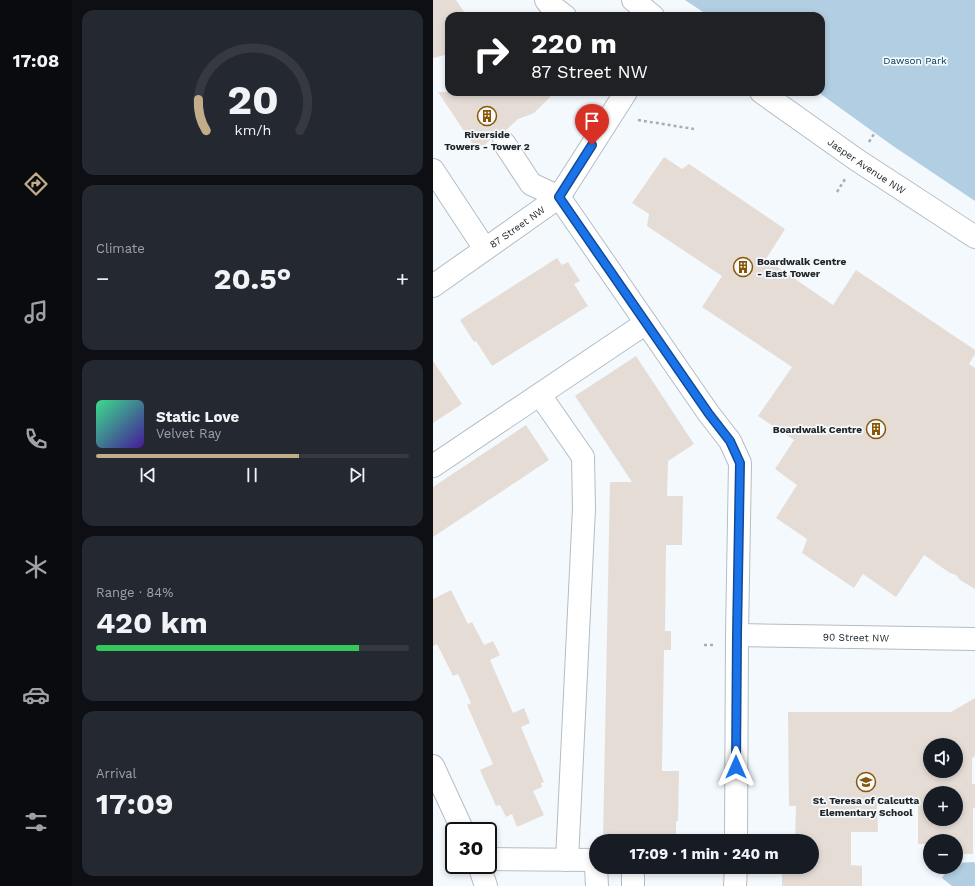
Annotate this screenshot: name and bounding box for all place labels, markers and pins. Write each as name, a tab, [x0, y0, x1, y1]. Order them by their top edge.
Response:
pin	[575, 104, 609, 145]
building icon: Riverside Towers - Tower 2	[476, 105, 498, 127]
place label: Riverside Towers - Tower 2	[444, 129, 530, 152]
building icon: Boardwalk Centre - East Tower	[732, 256, 754, 278]
place label: Boardwalk Centre - East Tower	[757, 256, 846, 279]
building icon: Boardwalk Centre	[865, 418, 887, 440]
place label: Boardwalk Centre	[773, 424, 862, 435]
school or university icon: St. Teresa of Calcutta Elementary School	[855, 771, 877, 793]
place label: St. Teresa of Calcutta Elementary School	[813, 795, 919, 818]

